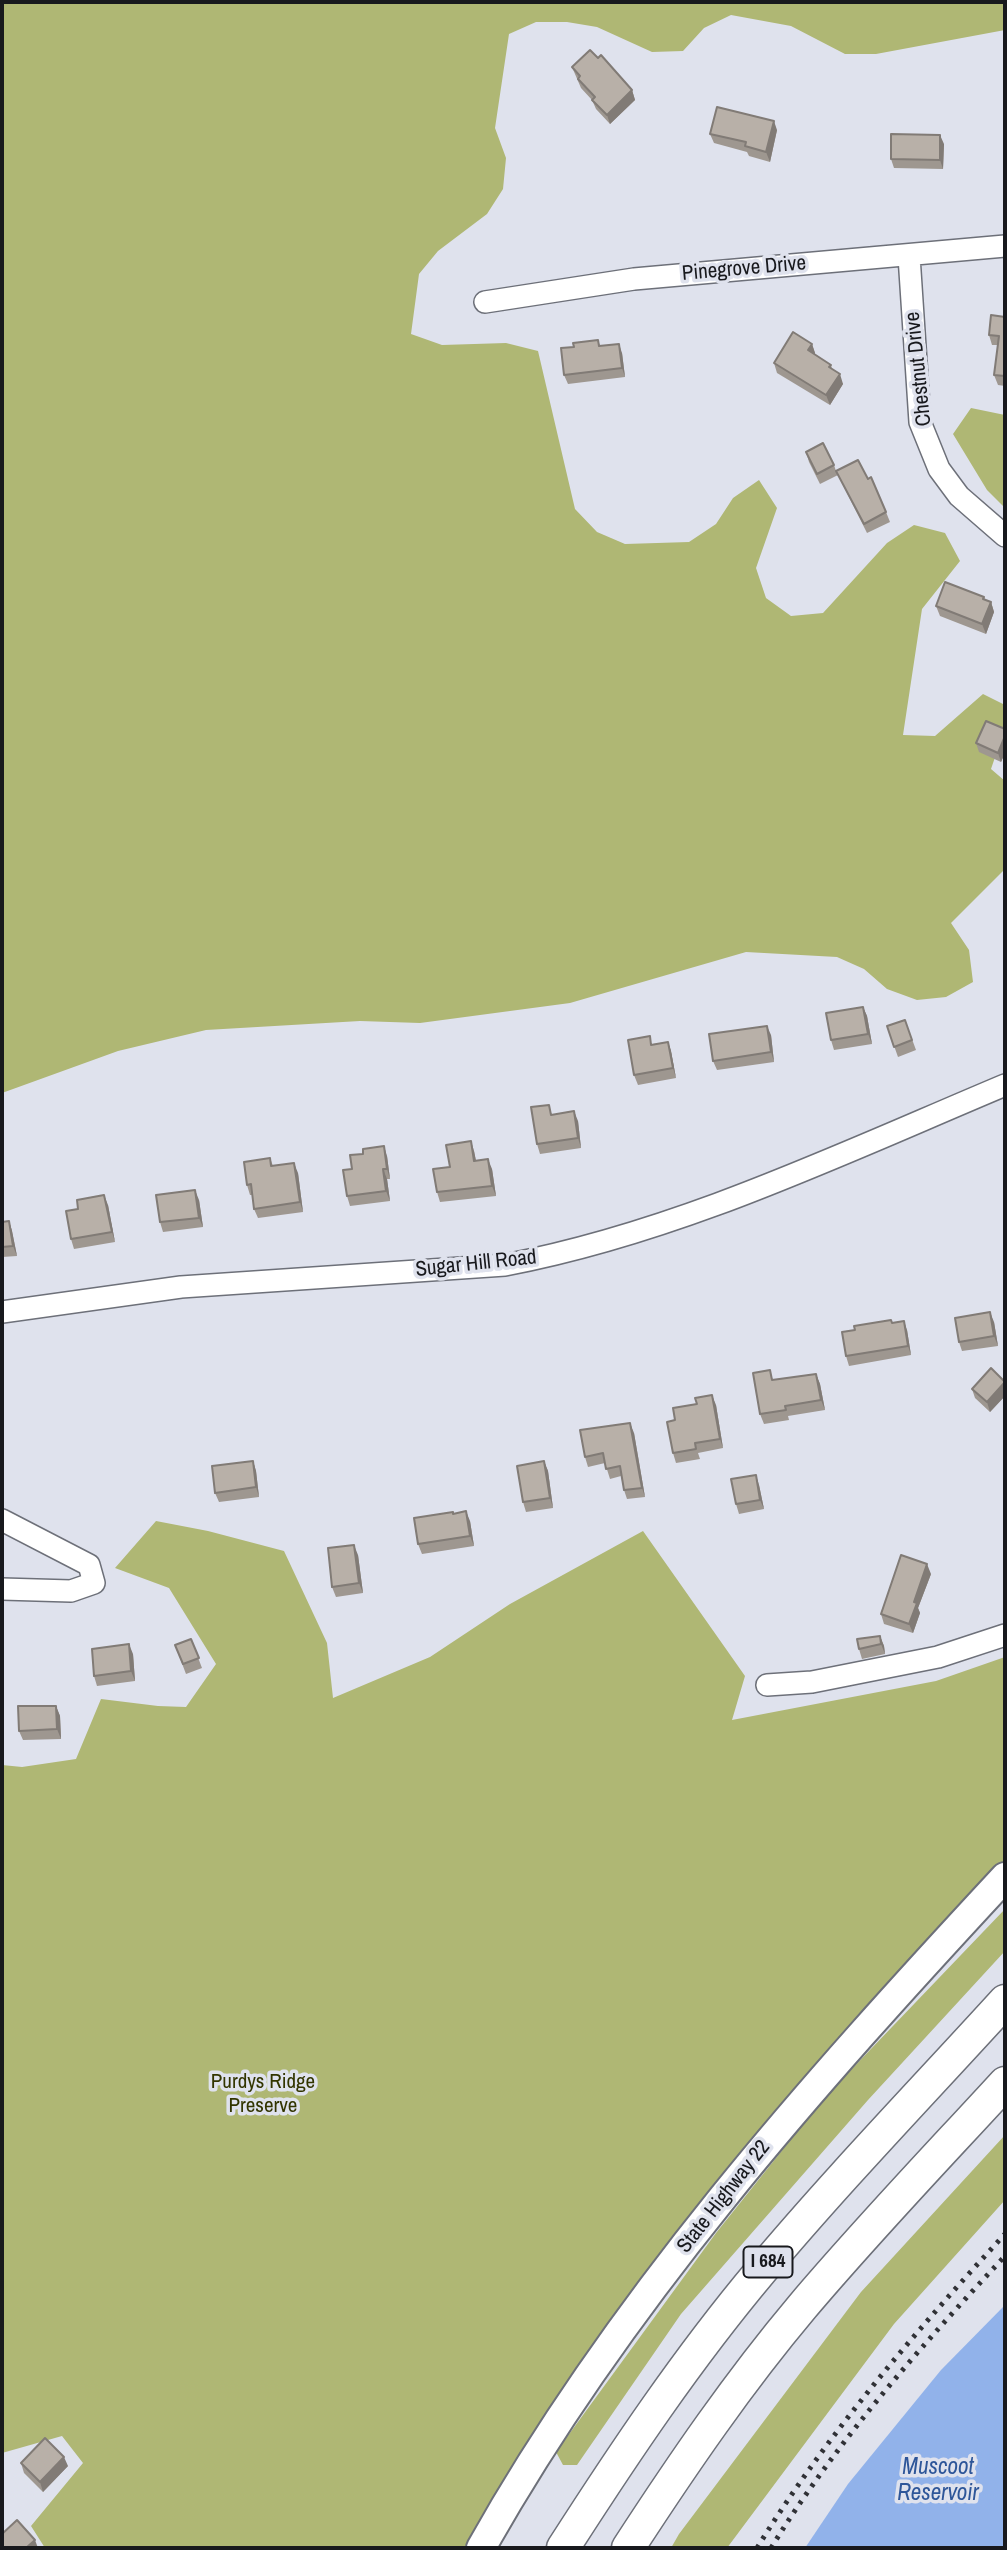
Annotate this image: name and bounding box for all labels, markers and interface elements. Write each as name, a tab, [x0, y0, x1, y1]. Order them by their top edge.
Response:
street label: Pinegrove Drive	[681, 251, 807, 287]
street label: Chestnut Drive	[900, 311, 938, 427]
street label: Sugar Hill Road	[414, 1245, 538, 1283]
park label: Purdys Ridge Preserve	[211, 2069, 315, 2119]
street label: State Highway 22	[672, 2136, 776, 2258]
road number: I 684	[744, 2246, 792, 2278]
water label: Muscoot Reservoir	[897, 2454, 979, 2508]

